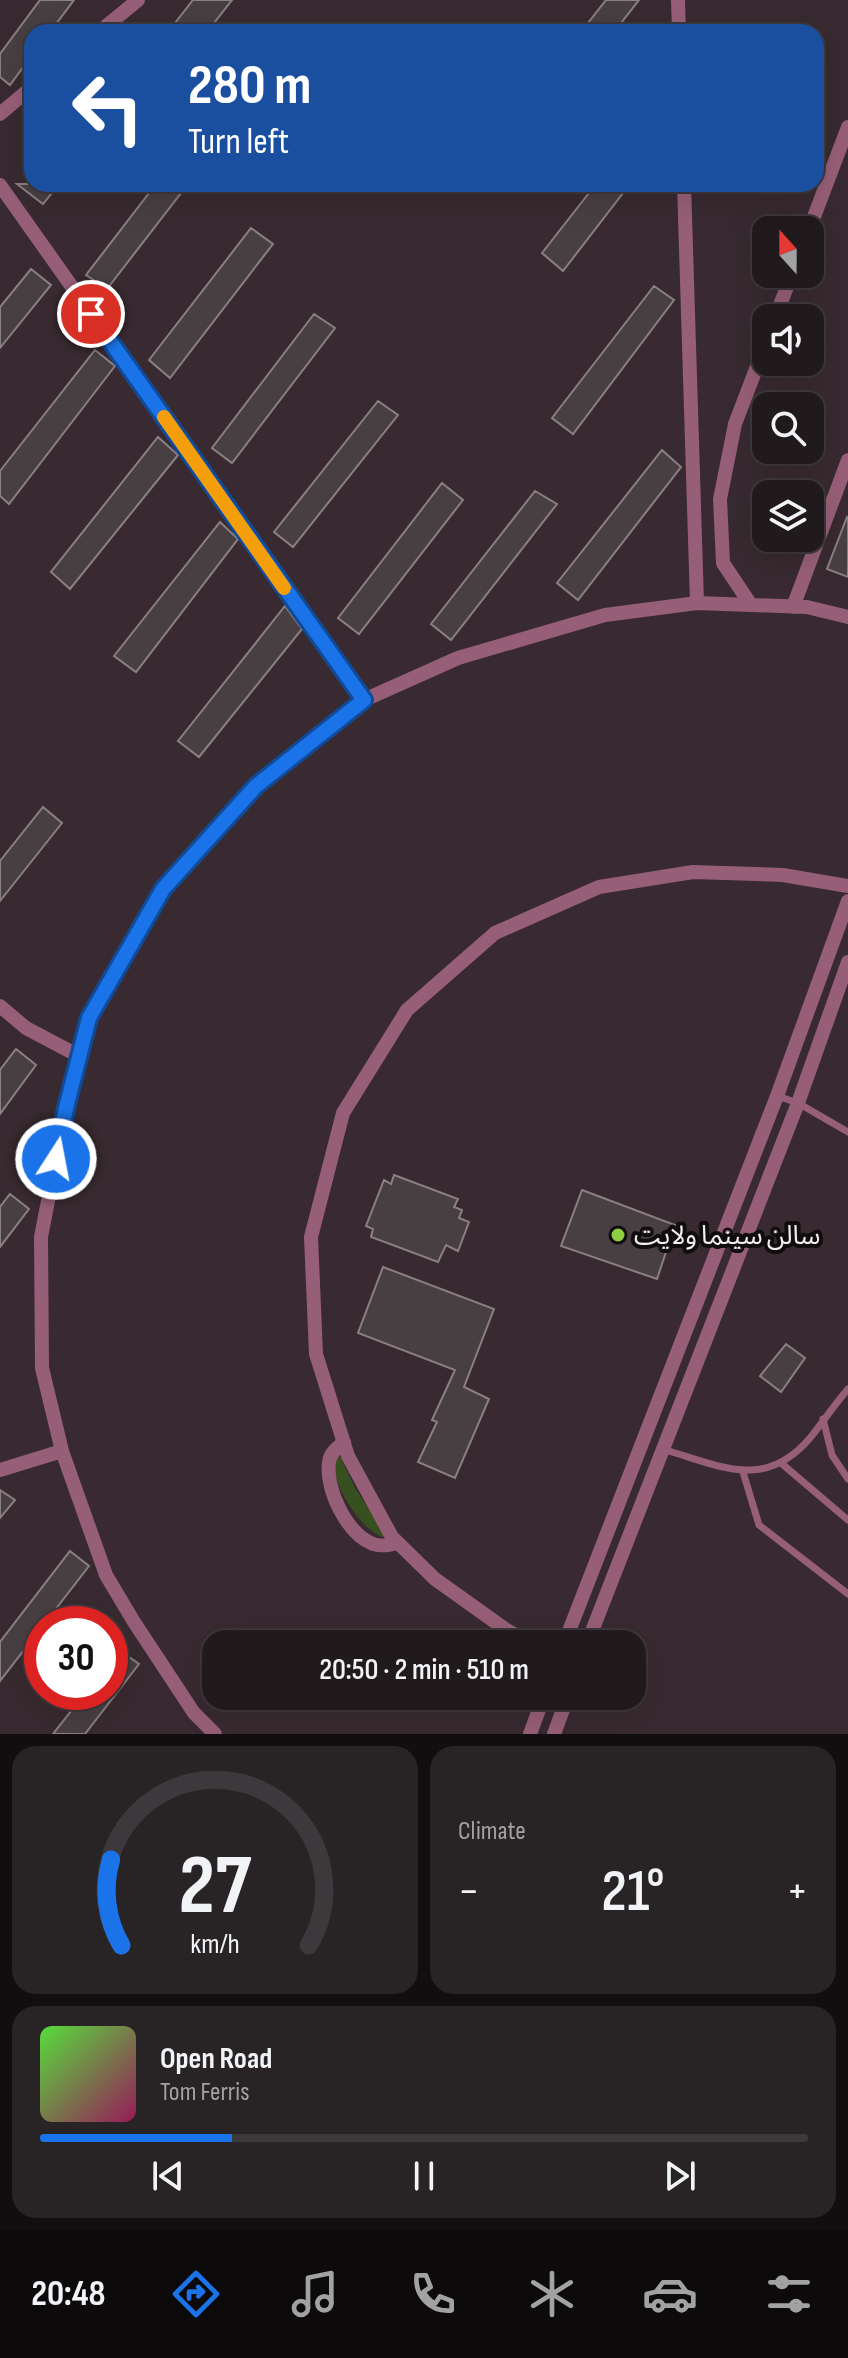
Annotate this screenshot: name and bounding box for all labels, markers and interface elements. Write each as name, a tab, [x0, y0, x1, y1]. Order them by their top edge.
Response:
text: 280 m	[188, 53, 311, 120]
icon: left	[56, 56, 160, 160]
text: Turn left	[188, 121, 289, 164]
north arrow	[752, 216, 824, 288]
map controls	[752, 216, 824, 552]
pin	[57, 280, 125, 348]
icon: arrive	[69, 292, 113, 336]
button: sound	[752, 304, 824, 376]
button: search	[752, 392, 824, 464]
button: layers	[752, 480, 824, 552]
position arrow	[14, 1117, 98, 1201]
place label: سالن سینما ولایت	[634, 1221, 821, 1252]
marker: سالن سینما ولایت	[609, 1226, 627, 1244]
speed limit sign: 30	[24, 1606, 128, 1710]
text: 20:50 · 2 min · 510 m	[319, 1652, 529, 1688]
text: Climate	[458, 1816, 526, 1847]
text: 27	[179, 1837, 252, 1937]
text: 21°	[601, 1856, 665, 1928]
text: −	[458, 1865, 480, 1918]
text: +	[786, 1865, 808, 1918]
text: km/h	[190, 1927, 240, 1962]
text: Open Road	[160, 2041, 272, 2077]
text: Tom Ferris	[160, 2077, 250, 2108]
icon: previous	[146, 2154, 190, 2198]
icon: pause	[402, 2154, 446, 2198]
icon: next	[658, 2154, 702, 2198]
icon: directions	[168, 2266, 224, 2322]
icon: music	[287, 2266, 343, 2322]
icon: phone	[405, 2266, 461, 2322]
icon: climate	[524, 2266, 580, 2322]
icon: car	[642, 2266, 698, 2322]
icon: filters	[761, 2266, 817, 2322]
text: 20:48	[31, 2273, 106, 2316]

